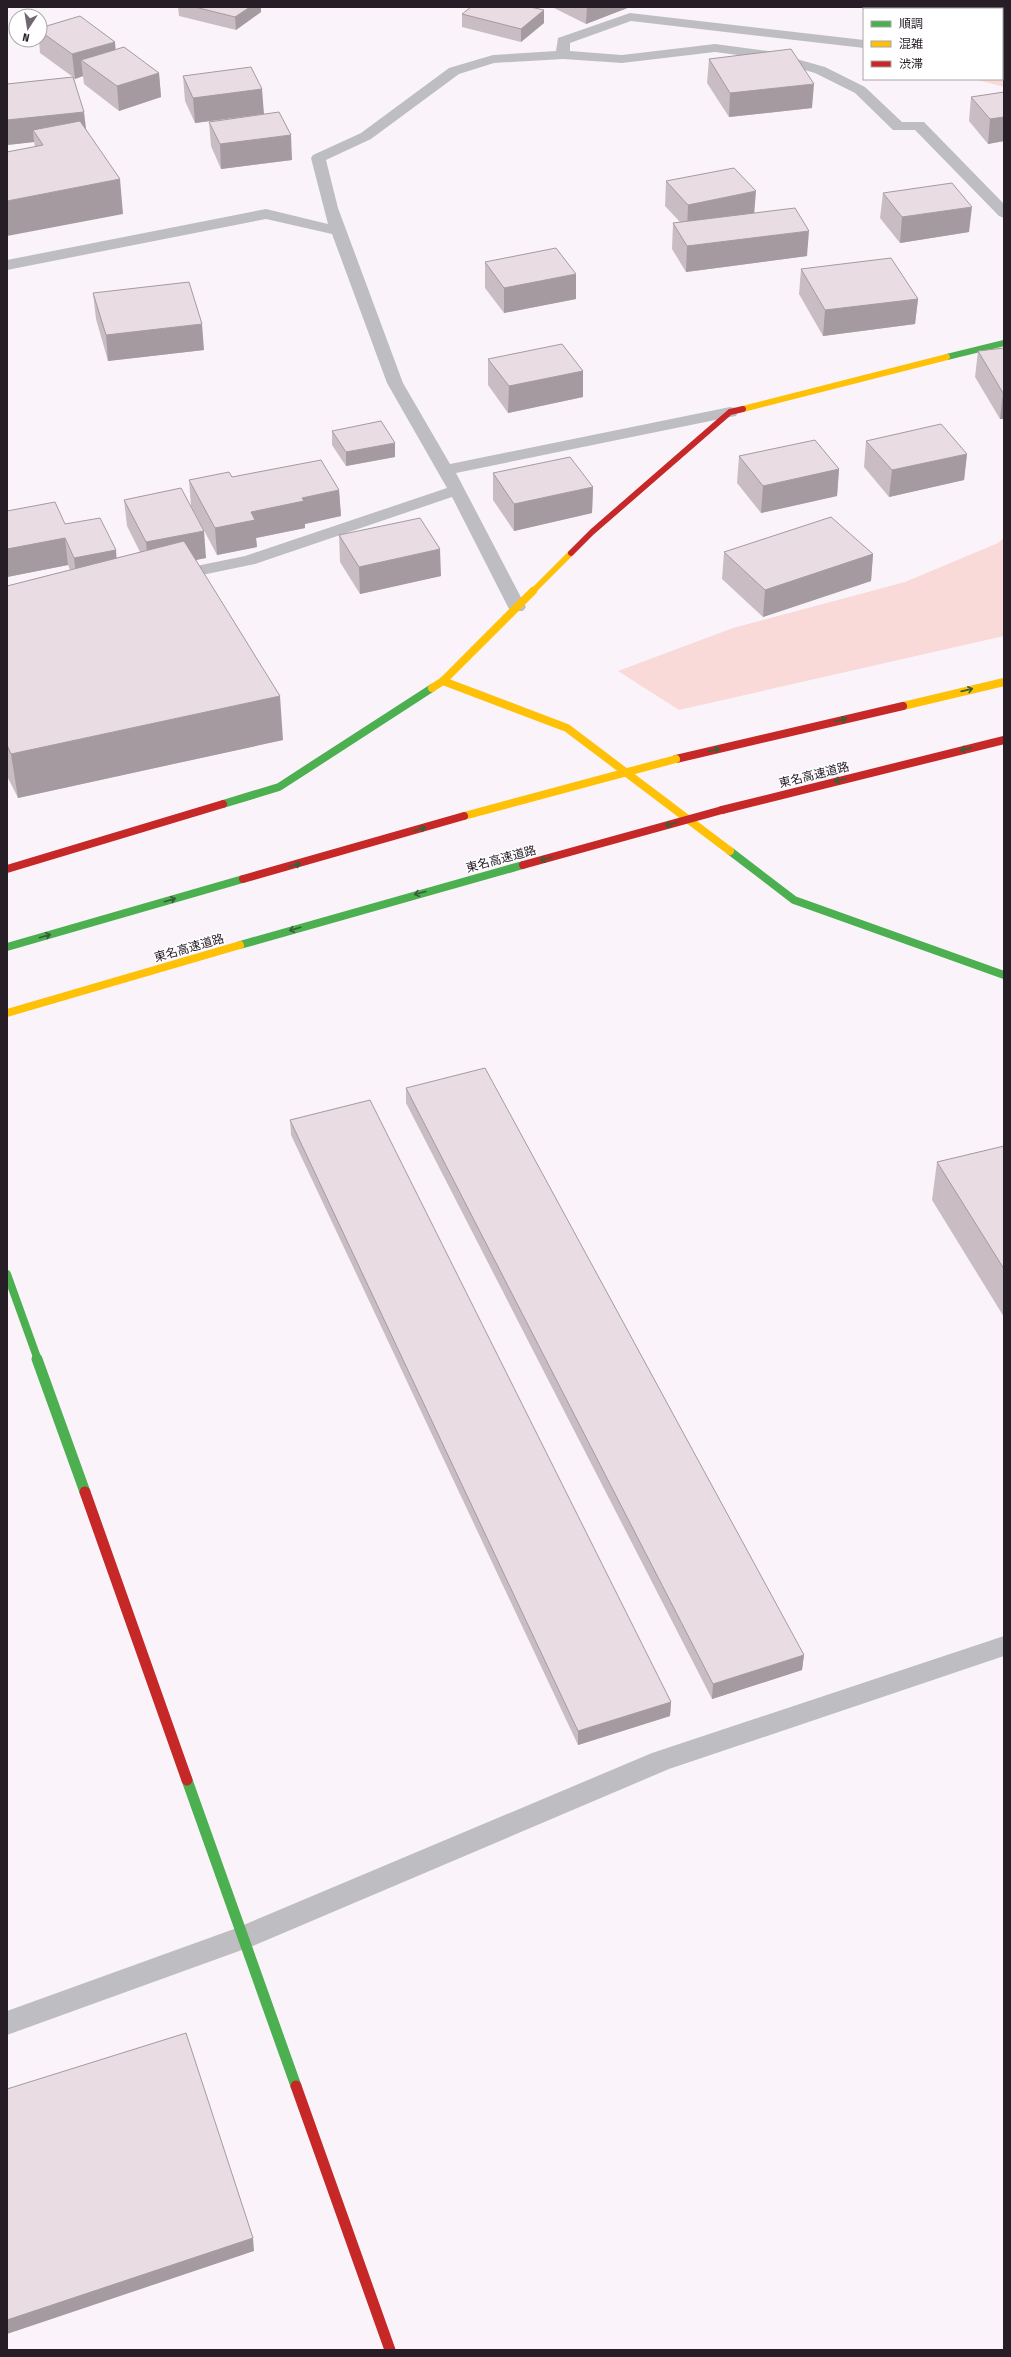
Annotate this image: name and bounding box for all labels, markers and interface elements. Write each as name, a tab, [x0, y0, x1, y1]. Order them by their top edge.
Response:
north arrow	[8, 8, 48, 48]
legend	[863, 8, 1003, 80]
text: 順調	[899, 17, 923, 31]
text: N	[21, 30, 31, 44]
text: 混雑	[899, 37, 923, 51]
text: 渋滞	[899, 57, 923, 71]
one-way arrow	[961, 686, 974, 694]
one-way arrow	[834, 716, 847, 723]
one-way arrow	[707, 746, 720, 753]
one-way arrow	[960, 746, 973, 753]
street label: 東名高速道路	[777, 759, 851, 791]
one-way arrow	[834, 777, 847, 785]
one-way arrow	[665, 821, 678, 829]
one-way arrow	[413, 825, 426, 832]
street label: 東名高速道路	[464, 843, 538, 875]
one-way arrow	[539, 856, 552, 863]
one-way arrow	[288, 860, 301, 868]
one-way arrow	[414, 890, 427, 898]
one-way arrow	[163, 896, 176, 903]
one-way arrow	[289, 926, 302, 933]
street label: 東名高速道路	[152, 931, 226, 965]
one-way arrow	[38, 932, 51, 939]

